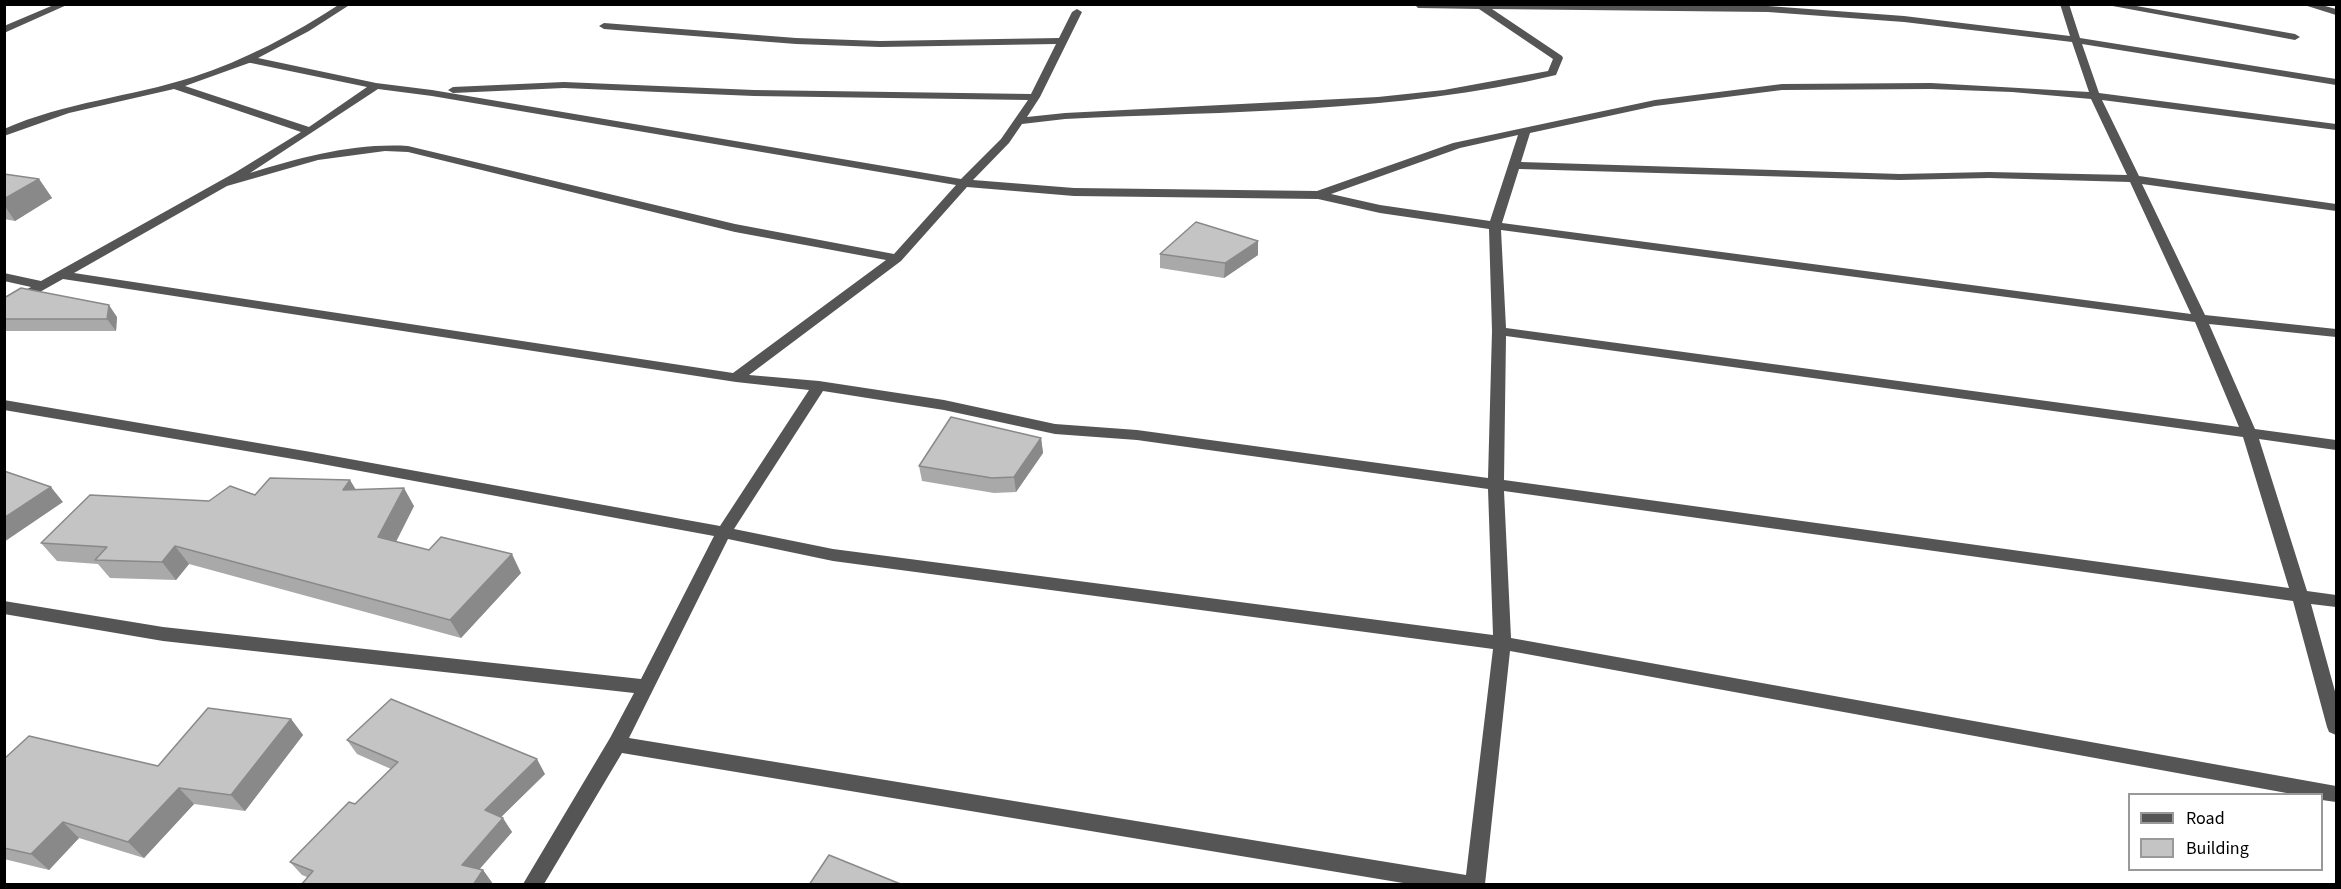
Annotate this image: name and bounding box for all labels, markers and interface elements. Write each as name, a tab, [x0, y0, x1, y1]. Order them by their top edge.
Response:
legend	[2128, 793, 2323, 871]
text: Road	[2186, 806, 2225, 831]
text: Building	[2186, 836, 2249, 861]

